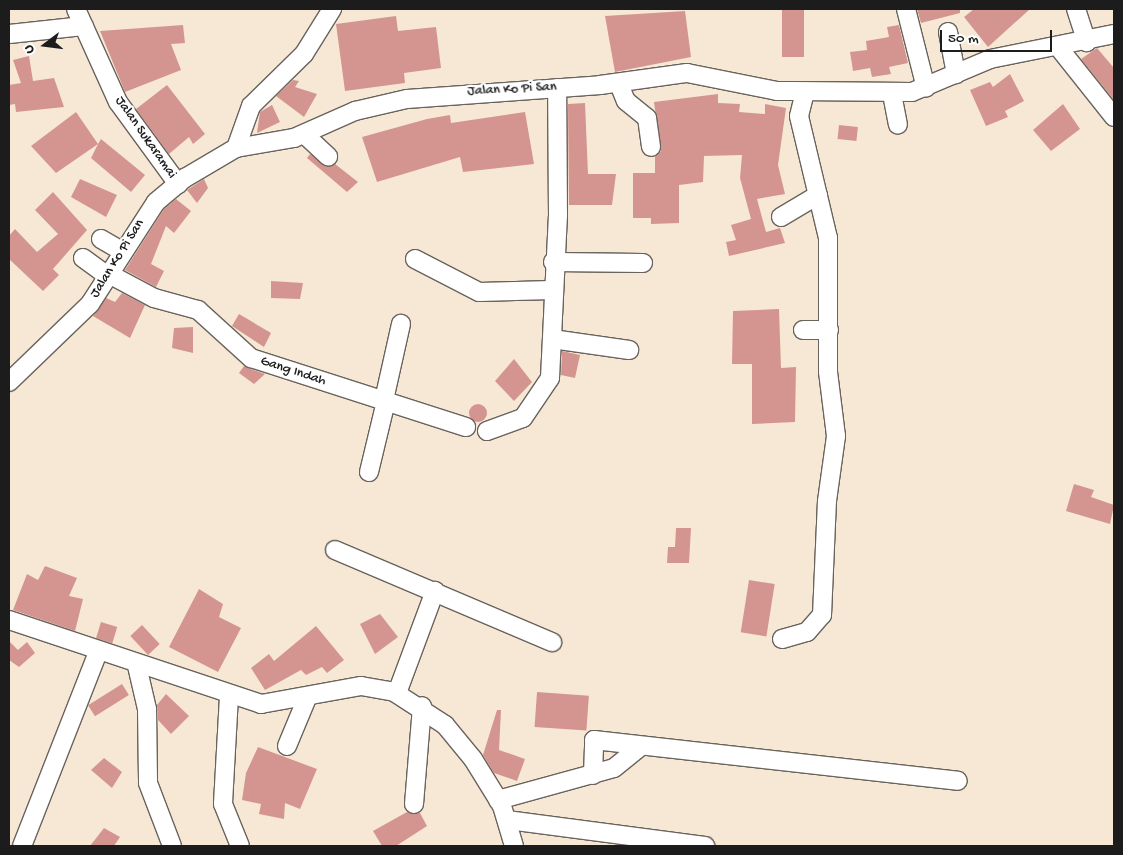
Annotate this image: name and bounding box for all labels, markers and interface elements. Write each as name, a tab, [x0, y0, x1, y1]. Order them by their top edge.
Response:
north arrow	[20, 20, 70, 70]
scale bar	[943, 20, 1056, 52]
text: 50 m	[948, 30, 979, 48]
text: U	[21, 43, 39, 55]
street label: Jalan Ko Pi San	[467, 79, 557, 101]
street label: Jalan Sukaramai	[110, 94, 180, 182]
street label: Jalan Ko Pi San	[87, 217, 149, 301]
street label: Gang Indah	[258, 353, 328, 391]

